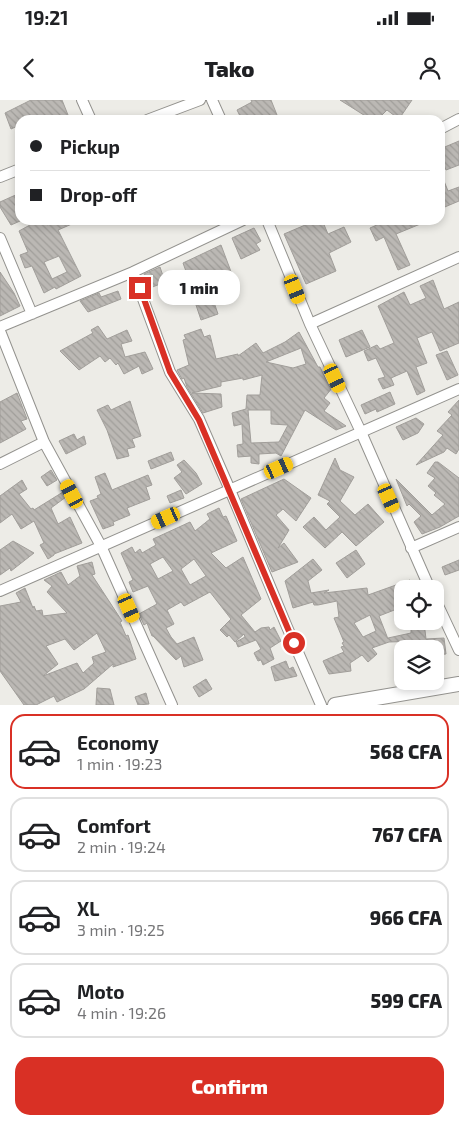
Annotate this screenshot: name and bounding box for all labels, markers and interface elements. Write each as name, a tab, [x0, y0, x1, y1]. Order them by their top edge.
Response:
text: 19:21	[25, 6, 69, 29]
icon: back	[15, 54, 43, 82]
icon: person	[416, 54, 444, 82]
text: Tako	[204, 55, 255, 81]
text: Pickup	[60, 135, 120, 158]
text: Drop-off	[60, 183, 137, 206]
callout: 1 min	[158, 270, 240, 306]
car	[282, 272, 307, 306]
route end	[129, 277, 151, 299]
text: 1 min	[179, 278, 219, 297]
car	[321, 361, 348, 395]
car	[262, 455, 295, 481]
car	[58, 477, 85, 511]
car	[376, 481, 401, 515]
car	[149, 505, 182, 531]
map controls	[394, 580, 444, 690]
button: locate	[394, 580, 444, 630]
car	[116, 591, 141, 625]
route start	[283, 632, 305, 654]
button: layers	[394, 640, 444, 690]
icon: car	[17, 729, 62, 774]
text: Economy	[77, 731, 159, 754]
text: 568 CFA	[370, 740, 442, 763]
text: 1 min · 19:23	[77, 754, 162, 773]
icon: car	[17, 812, 62, 857]
text: Comfort	[77, 814, 151, 837]
text: 767 CFA	[372, 823, 442, 846]
text: 2 min · 19:24	[77, 837, 166, 856]
icon: car	[17, 895, 62, 940]
text: XL	[77, 897, 99, 920]
text: 966 CFA	[370, 906, 442, 929]
text: 3 min · 19:25	[77, 920, 165, 939]
icon: car	[17, 978, 62, 1023]
text: Moto	[77, 980, 125, 1003]
text: 599 CFA	[370, 989, 442, 1012]
text: 4 min · 19:26	[77, 1003, 166, 1022]
button: Confirm	[15, 1057, 444, 1115]

